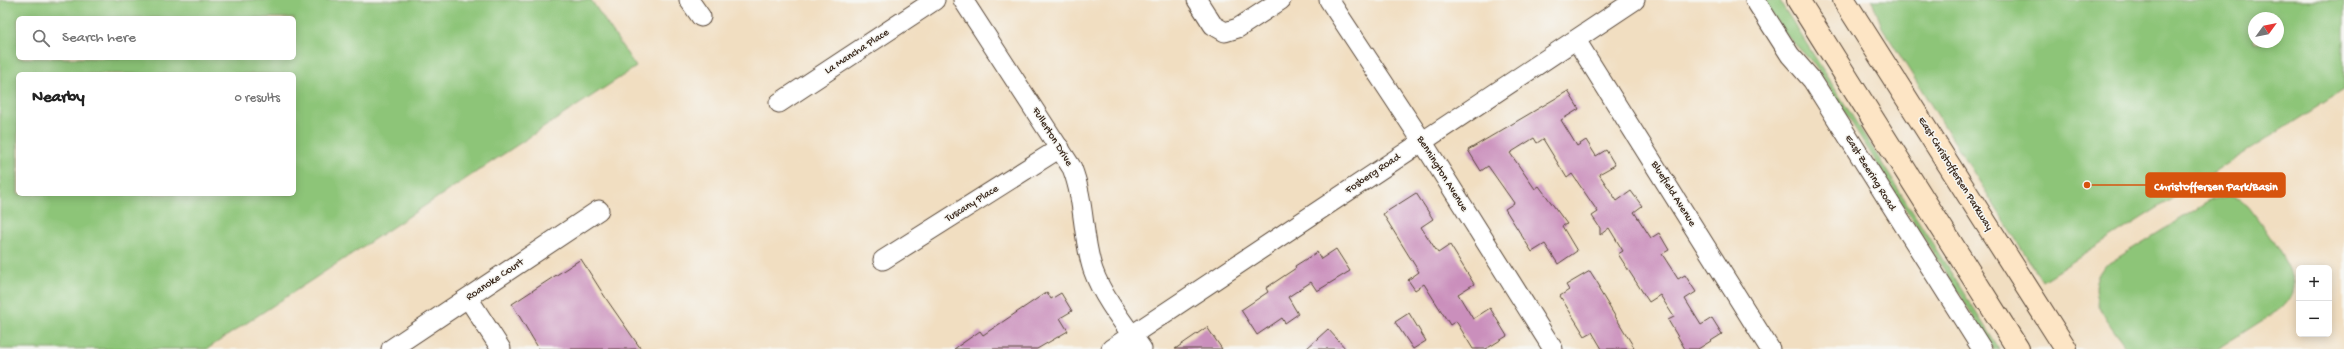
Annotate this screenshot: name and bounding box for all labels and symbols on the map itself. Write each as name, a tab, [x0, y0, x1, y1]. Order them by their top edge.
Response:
north arrow	[2248, 12, 2284, 48]
street label: La Mancha Place	[823, 27, 892, 77]
street label: Fullerton Drive	[1029, 104, 1075, 169]
street label: East Christoffersen Parkway	[1915, 115, 1996, 233]
street label: Bennington Avenue	[1413, 133, 1470, 214]
street label: East Zeering Road	[1842, 133, 1899, 214]
street label: Fosberg Road	[1342, 150, 1404, 197]
street label: Bluefield Avenue	[1648, 158, 1699, 229]
callout: Christoffersen Park/Basin	[2146, 173, 2285, 197]
text: Christoffersen Park/Basin	[2153, 181, 2278, 195]
street label: Tuscany Place	[942, 183, 1001, 226]
street label: Roanoke Court	[464, 255, 527, 304]

